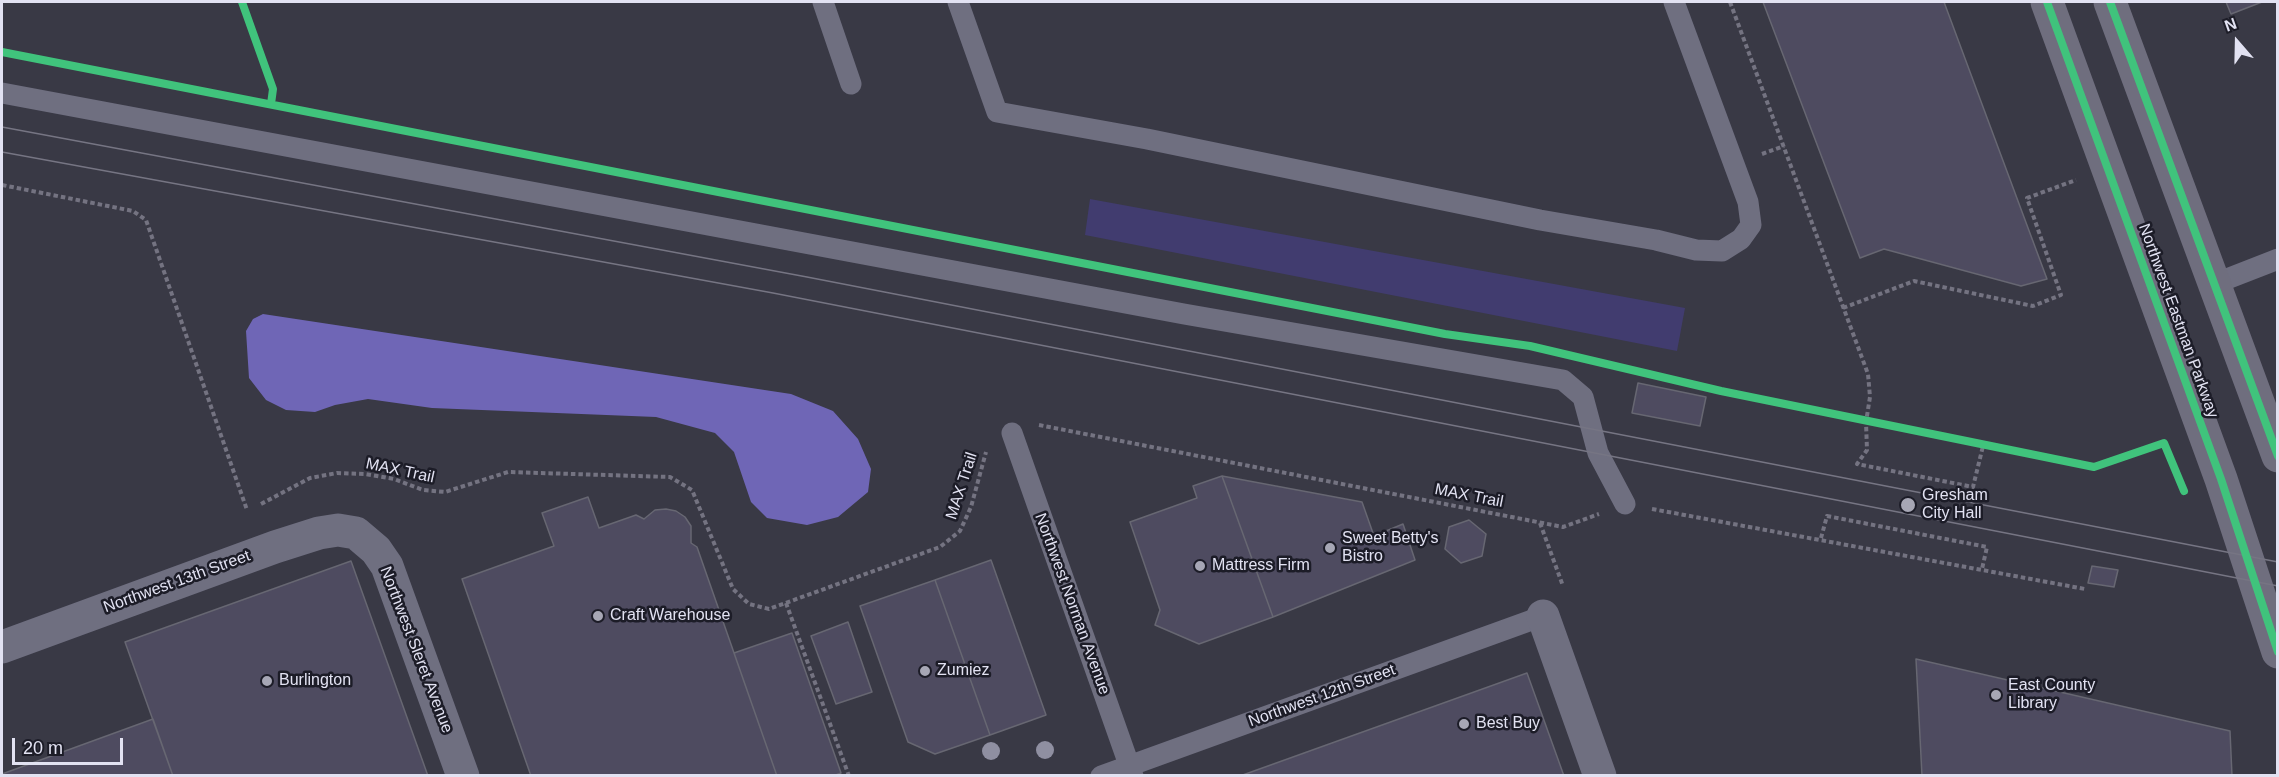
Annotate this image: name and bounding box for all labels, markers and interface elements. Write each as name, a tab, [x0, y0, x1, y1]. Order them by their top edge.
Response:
north arrow	[2207, 12, 2267, 72]
text: N	[2222, 15, 2239, 35]
street label: Northwest Eastman Parkway	[2134, 221, 2222, 421]
street label: MAX Trail	[942, 450, 982, 522]
street label: MAX Trail	[364, 454, 436, 488]
street label: MAX Trail	[1433, 480, 1505, 512]
place label: Gresham City Hall	[1922, 486, 1988, 524]
marker: Gresham City Hall	[1899, 496, 1917, 514]
street label: Northwest Norman Avenue	[1030, 511, 1114, 697]
place label: Sweet Betty's Bistro	[1342, 529, 1438, 567]
marker: Sweet Betty's Bistro	[1323, 541, 1337, 555]
street label: Northwest 13th Street	[101, 547, 253, 617]
place label: Mattress Firm	[1212, 556, 1310, 576]
marker: Mattress Firm	[1193, 559, 1207, 573]
street label: Northwest Sleret Avenue	[375, 564, 457, 736]
place label: Craft Warehouse	[610, 606, 730, 626]
marker: Craft Warehouse	[591, 609, 605, 623]
place label: Zumiez	[937, 661, 989, 681]
street label: Northwest 12th Street	[1246, 661, 1398, 731]
marker: Zumiez	[918, 664, 932, 678]
place label: Burlington	[279, 671, 351, 691]
marker: Burlington	[260, 674, 274, 688]
place label: East County Library	[2008, 676, 2095, 714]
marker: East County Library	[1989, 688, 2003, 702]
place label: Best Buy	[1476, 714, 1540, 734]
marker: Best Buy	[1457, 717, 1471, 731]
scale bar	[15, 726, 126, 764]
text: 20 m	[23, 738, 63, 758]

